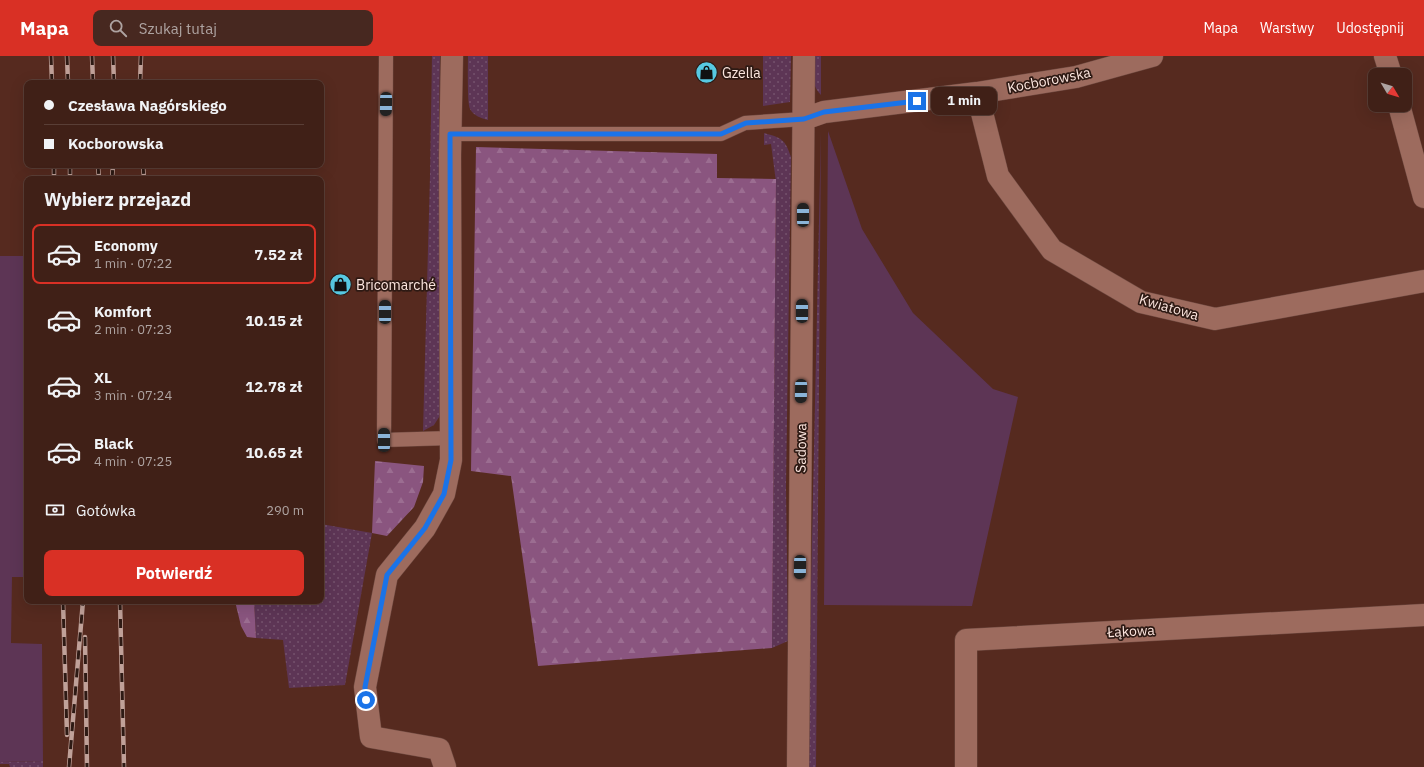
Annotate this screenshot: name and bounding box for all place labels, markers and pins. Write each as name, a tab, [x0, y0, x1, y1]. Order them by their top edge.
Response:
shop icon: Gzella	[693, 60, 719, 86]
place label: Gzella	[722, 64, 761, 82]
shop icon: Bricomarché	[328, 272, 354, 298]
place label: Bricomarché	[356, 276, 436, 294]

